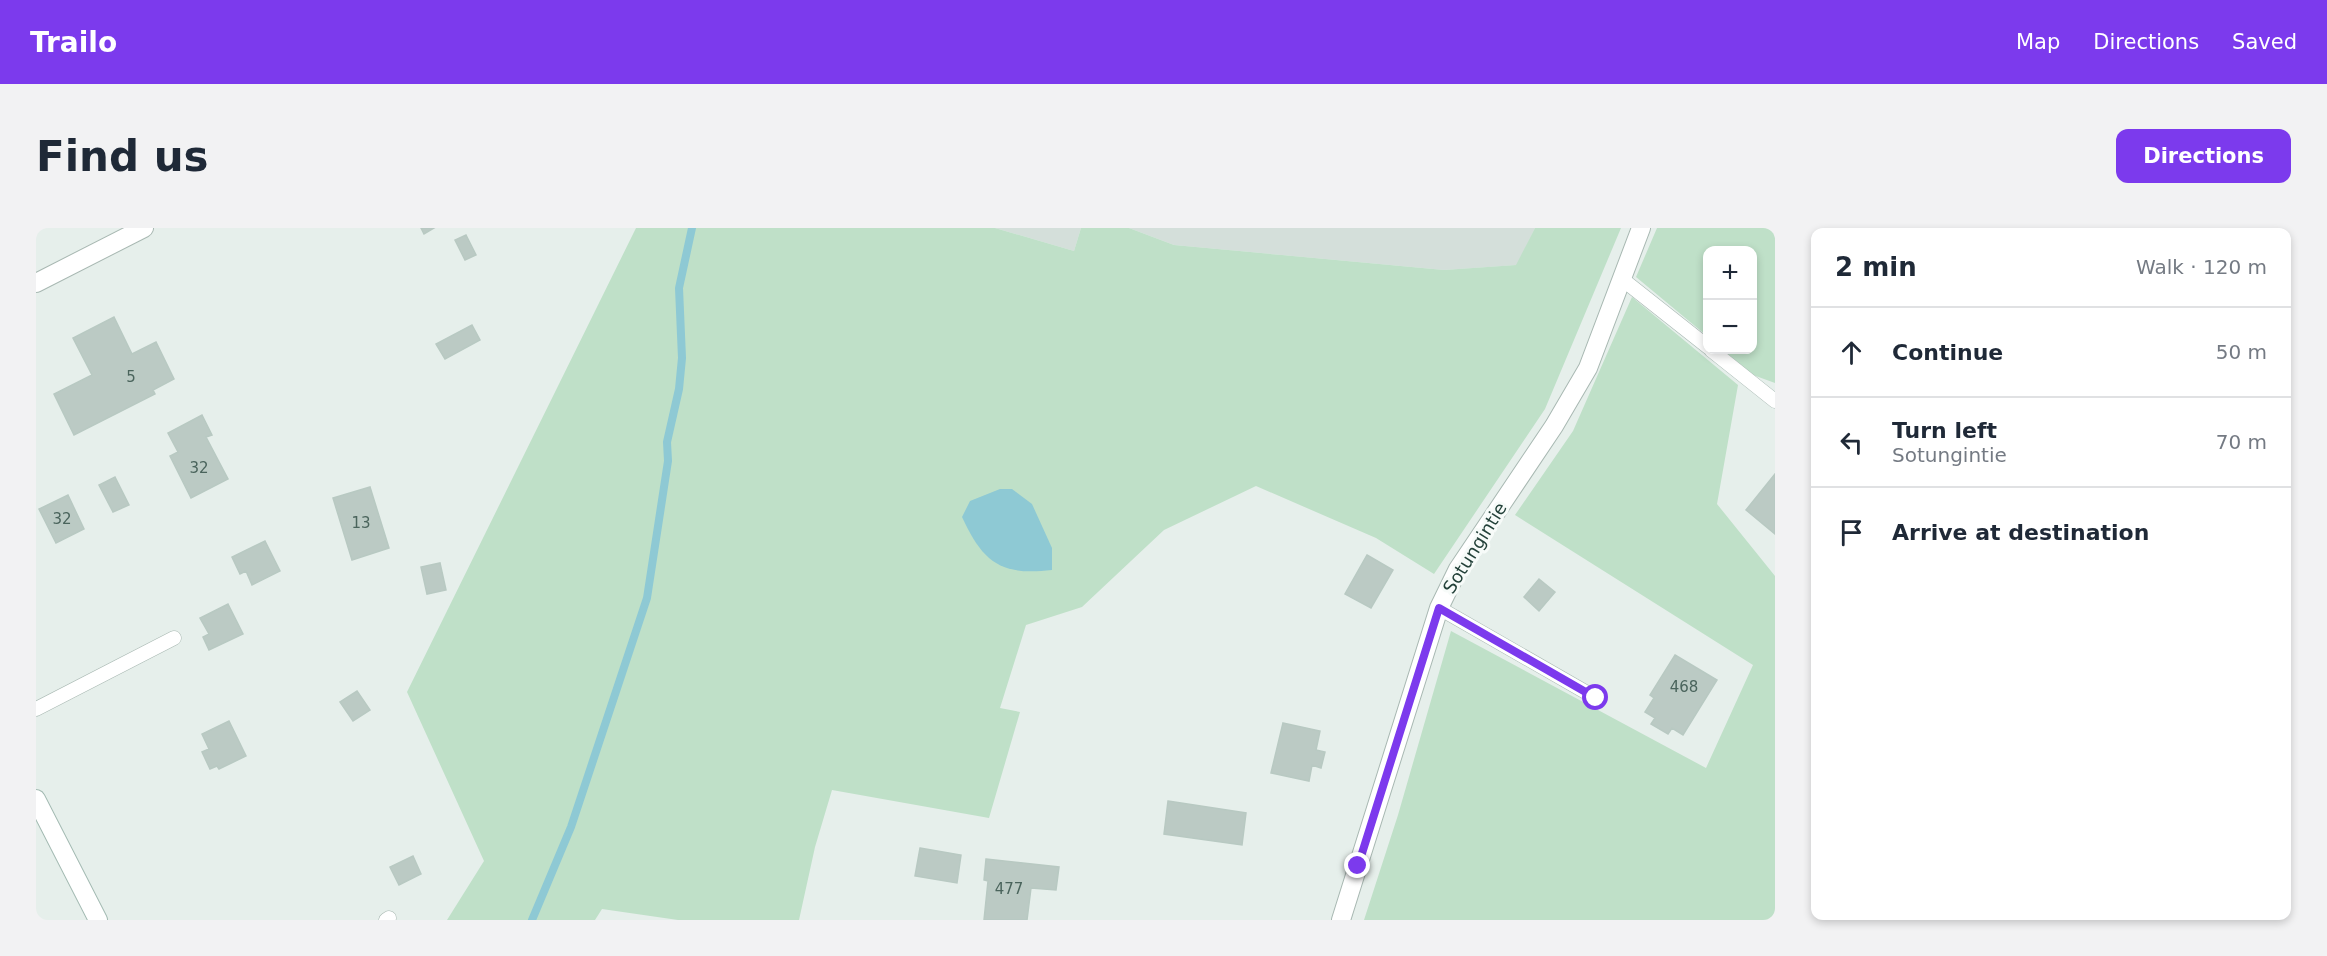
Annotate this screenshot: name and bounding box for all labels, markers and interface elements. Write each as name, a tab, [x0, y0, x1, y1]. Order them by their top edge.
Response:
text: Trailo	[30, 26, 117, 59]
text: Map	[2016, 30, 2060, 54]
text: Directions	[2093, 30, 2199, 54]
text: Saved	[2232, 30, 2297, 54]
button: Directions	[2116, 129, 2291, 183]
text: Find us	[36, 132, 209, 181]
map controls	[1703, 246, 1757, 354]
button: +	[1703, 246, 1757, 300]
text: 2 min	[1835, 252, 1917, 282]
text: Walk · 120 m	[2136, 255, 2267, 279]
button: −	[1703, 300, 1757, 354]
icon: ahead	[1835, 336, 1868, 369]
text: Continue	[1892, 340, 2003, 365]
text: 50 m	[2216, 340, 2267, 364]
house number: 5	[126, 368, 136, 386]
text: Turn left	[1892, 418, 1997, 443]
icon: left	[1835, 426, 1868, 459]
text: 70 m	[2216, 430, 2267, 454]
text: Sotungintie	[1892, 443, 2007, 467]
house number: 32	[189, 459, 209, 477]
street label: Sotungintie	[1438, 498, 1511, 597]
house number: 32	[52, 510, 72, 528]
house number: 13	[351, 514, 371, 532]
icon: arrive	[1835, 516, 1868, 549]
text: Arrive at destination	[1892, 520, 2149, 545]
house number: 468	[1670, 678, 1698, 696]
route start	[1582, 684, 1608, 710]
route end	[1344, 852, 1370, 878]
house number: 477	[995, 880, 1023, 898]

